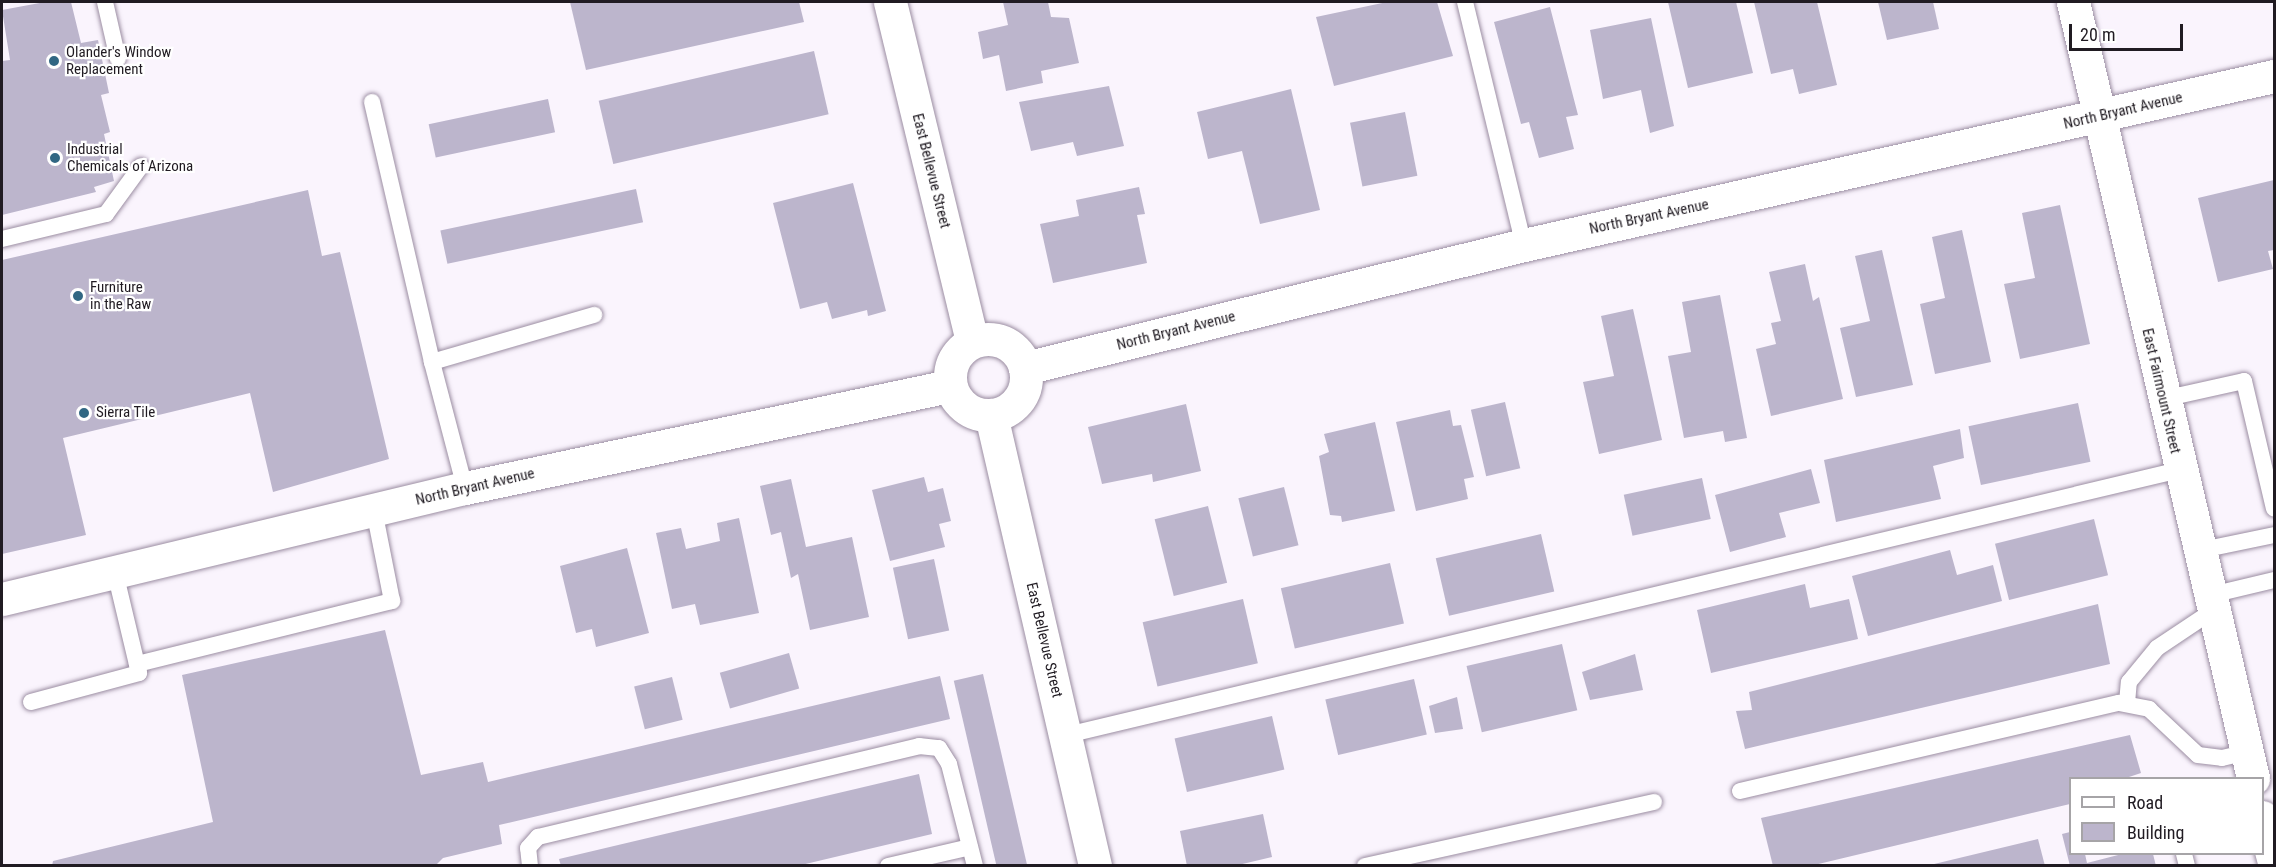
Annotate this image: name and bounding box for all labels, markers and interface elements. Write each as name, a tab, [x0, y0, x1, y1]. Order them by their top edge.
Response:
scale bar	[2072, 12, 2186, 50]
text: 20 m	[2080, 24, 2115, 45]
place label: Olander's Window Replacement	[66, 43, 171, 78]
marker: Olander's Window Replacement	[47, 54, 61, 68]
street label: North Bryant Avenue	[2062, 89, 2184, 133]
street label: East Bellevue Street	[908, 112, 954, 230]
place label: Industrial Chemicals of Arizona	[67, 140, 193, 175]
marker: Industrial Chemicals of Arizona	[48, 151, 62, 165]
street label: North Bryant Avenue	[1588, 196, 1710, 238]
place label: Furniture in the Raw	[90, 278, 151, 313]
marker: Furniture in the Raw	[71, 289, 85, 303]
street label: North Bryant Avenue	[1115, 308, 1237, 354]
street label: East Fairmount Street	[2138, 327, 2184, 455]
place label: Sierra Tile	[96, 404, 155, 422]
marker: Sierra Tile	[77, 406, 91, 420]
street label: North Bryant Avenue	[414, 465, 536, 509]
street label: East Bellevue Street	[1022, 581, 1066, 699]
legend	[2069, 777, 2264, 855]
text: Road	[2127, 792, 2163, 813]
text: Building	[2127, 822, 2184, 843]

